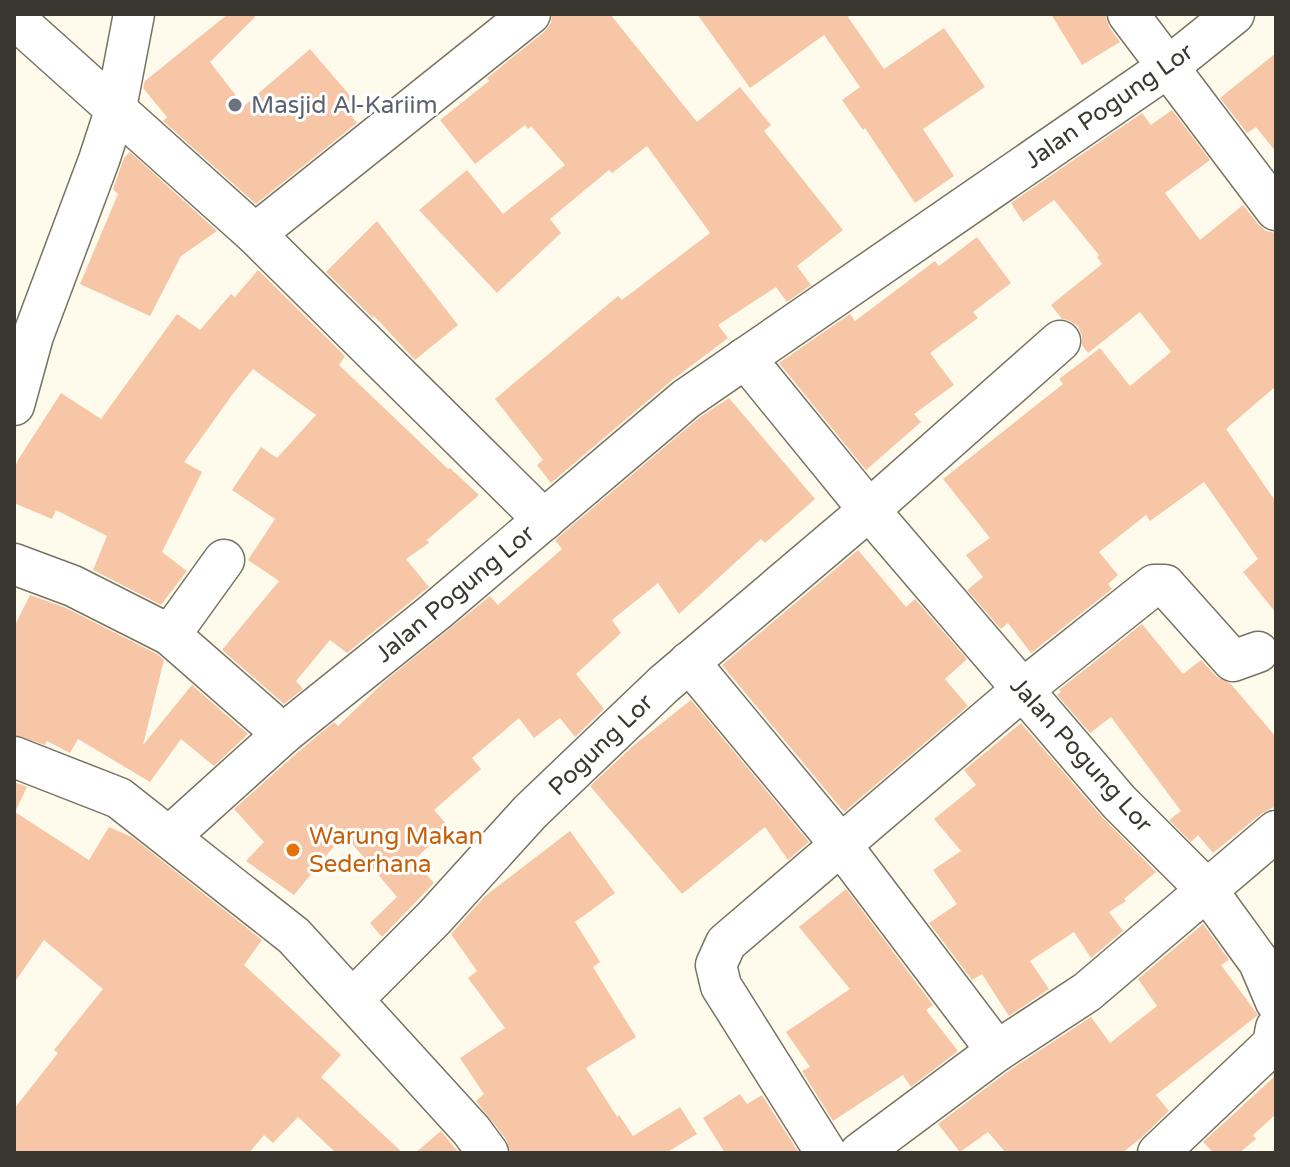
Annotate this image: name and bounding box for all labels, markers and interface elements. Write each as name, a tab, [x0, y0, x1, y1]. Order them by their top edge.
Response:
street label: Jalan Pogung Lor	[1019, 37, 1199, 175]
place label: Masjid Al-Kariim	[251, 91, 437, 120]
marker: Masjid Al-Kariim	[226, 96, 244, 114]
street label: Jalan Pogung Lor	[370, 519, 541, 669]
street label: Jalan Pogung Lor	[1004, 671, 1159, 839]
street label: Pogung Lor	[543, 688, 660, 802]
place label: Warung Makan Sederhana	[309, 822, 483, 879]
marker: Warung Makan Sederhana	[284, 841, 302, 859]

